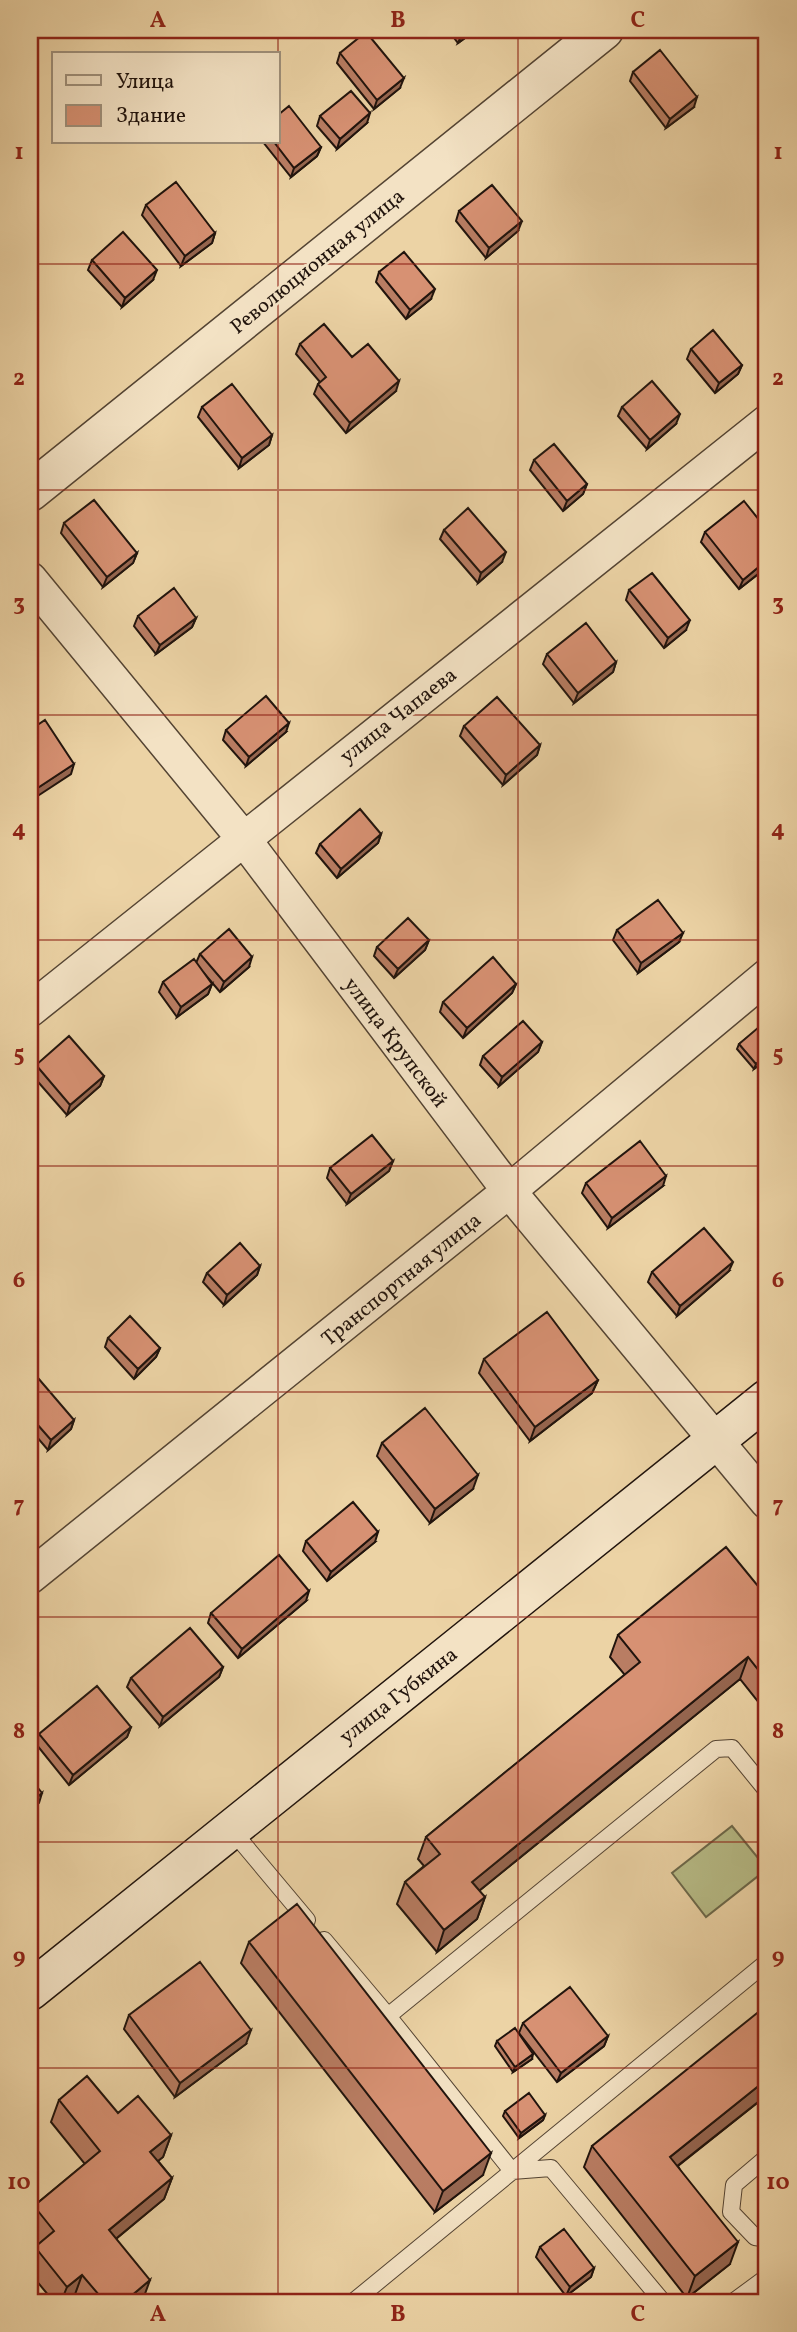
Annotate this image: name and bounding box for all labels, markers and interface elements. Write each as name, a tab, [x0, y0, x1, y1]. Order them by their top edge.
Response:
text: A	[150, 5, 166, 37]
text: B	[390, 5, 406, 37]
text: C	[631, 5, 645, 37]
legend	[52, 52, 280, 144]
text: Улица	[116, 68, 174, 97]
text: Здание	[116, 102, 186, 131]
text: 1	[14, 137, 24, 169]
text: 1	[773, 137, 783, 169]
street label: Революционная улица	[225, 183, 411, 342]
text: 2	[13, 363, 25, 395]
text: 2	[772, 363, 784, 395]
text: 3	[13, 588, 25, 620]
text: 3	[772, 588, 784, 620]
street label: улица Чапаева	[334, 661, 464, 771]
text: 4	[12, 814, 26, 846]
text: 4	[771, 814, 785, 846]
street label: улица Крупской	[336, 972, 454, 1114]
text: 5	[13, 1039, 25, 1071]
text: 5	[772, 1039, 784, 1071]
street label: Транспортная улица	[316, 1207, 488, 1354]
text: 6	[13, 1265, 25, 1297]
text: 6	[772, 1265, 784, 1297]
text: 7	[14, 1490, 25, 1522]
text: 7	[773, 1490, 784, 1522]
street label: улица Губкина	[334, 1641, 464, 1752]
text: 8	[13, 1716, 25, 1748]
text: 8	[772, 1716, 784, 1748]
text: 9	[13, 1941, 25, 1973]
text: 9	[772, 1941, 784, 1973]
text: 10	[7, 2167, 31, 2199]
text: 10	[766, 2167, 790, 2199]
text: A	[150, 2299, 166, 2331]
text: B	[390, 2299, 406, 2331]
text: C	[631, 2299, 645, 2331]

